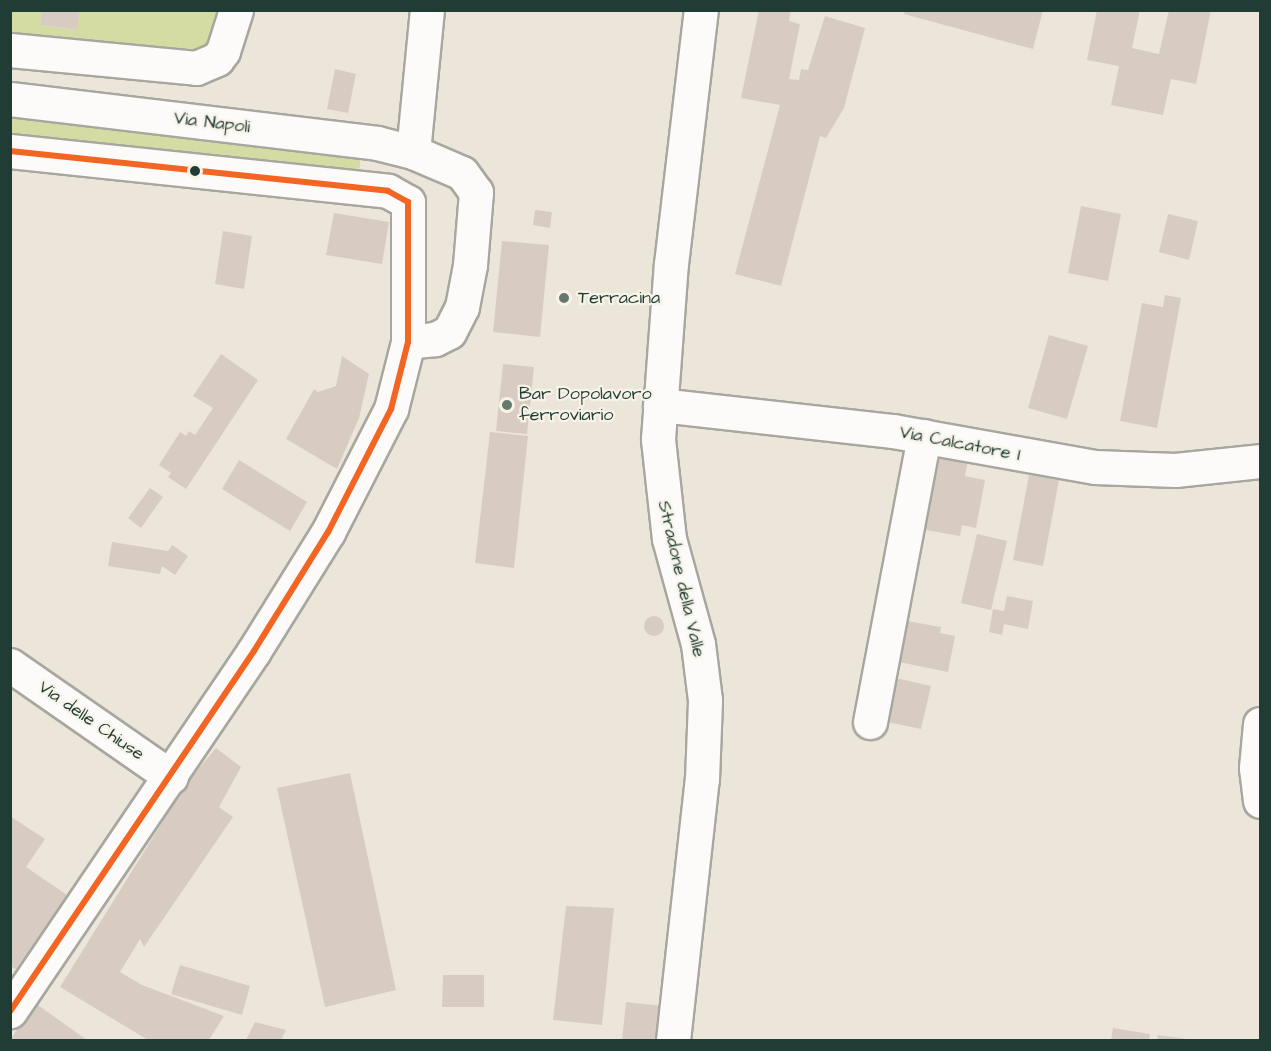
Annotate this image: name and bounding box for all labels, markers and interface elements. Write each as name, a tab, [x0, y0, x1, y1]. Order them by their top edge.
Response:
street label: Via Napoli	[173, 108, 251, 138]
unlabelled marker	[189, 165, 201, 177]
place label: Terracina	[578, 287, 660, 309]
marker: Terracina	[555, 289, 573, 307]
place label: Bar Dopolavoro ferroviario	[519, 384, 652, 426]
marker: Bar Dopolavoro ferroviario	[500, 398, 514, 412]
street label: Via Calcatore I	[898, 422, 1022, 466]
street label: Stradone della Valle	[652, 499, 710, 659]
street label: Via delle Chiuse	[34, 677, 148, 765]

